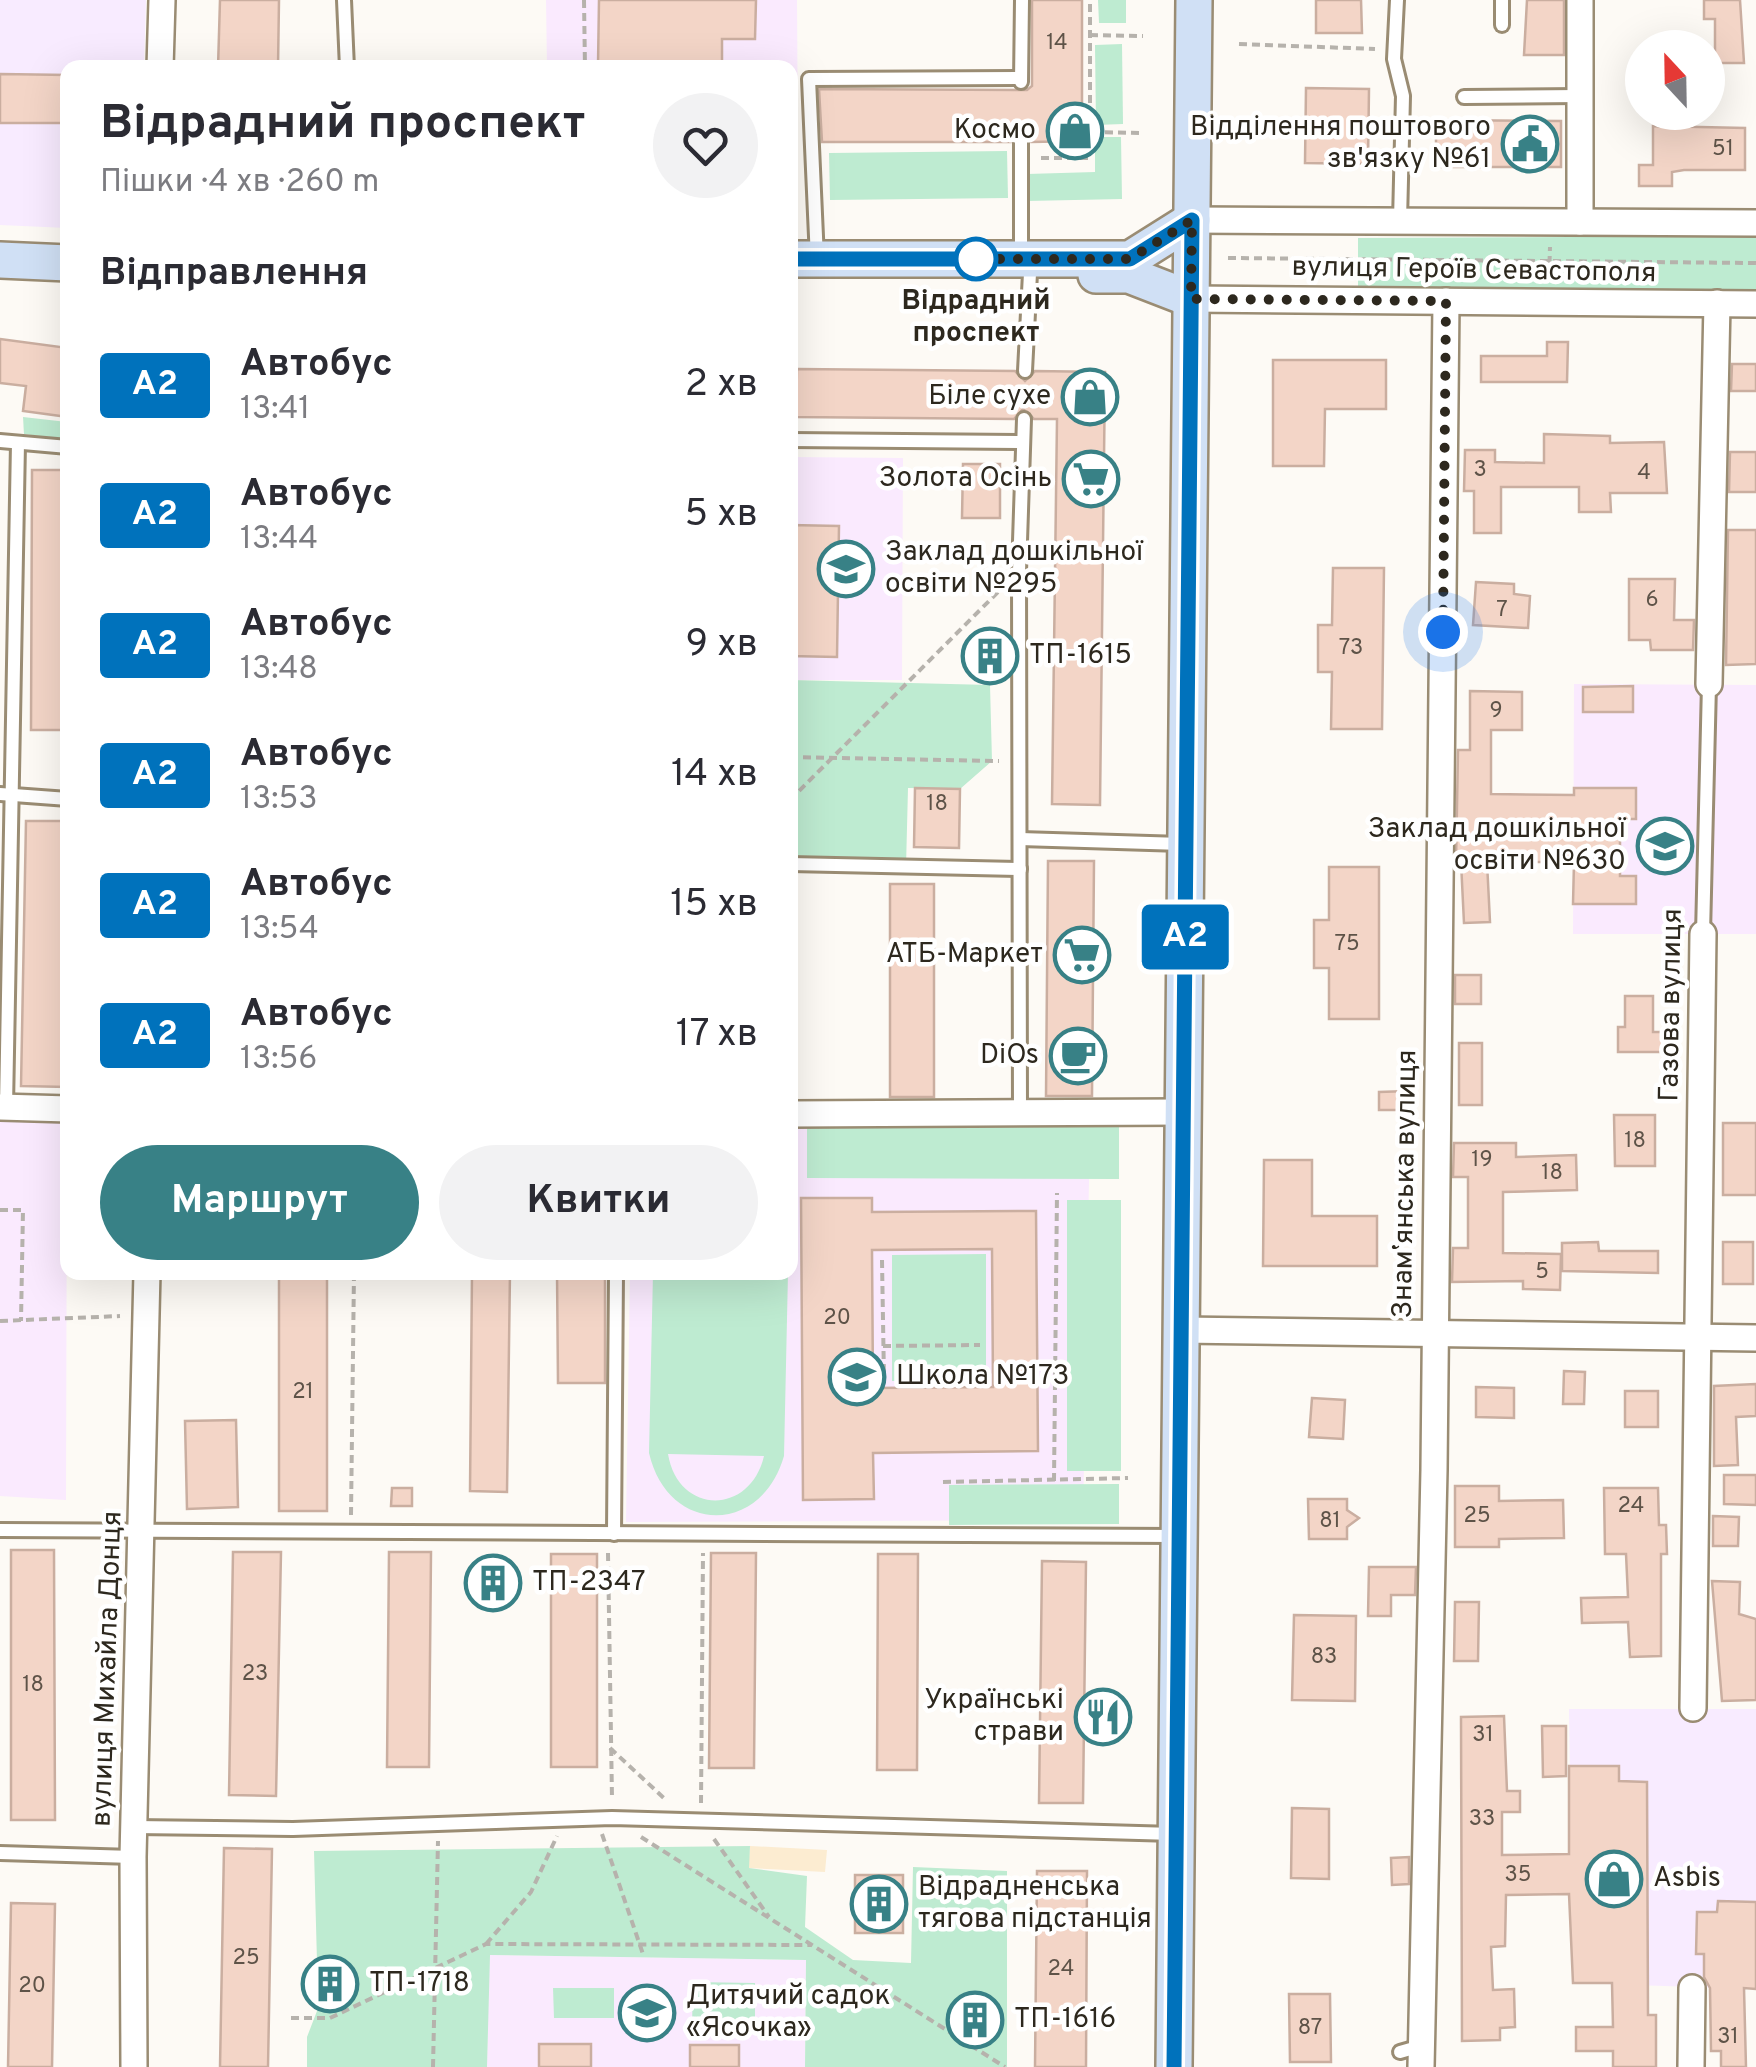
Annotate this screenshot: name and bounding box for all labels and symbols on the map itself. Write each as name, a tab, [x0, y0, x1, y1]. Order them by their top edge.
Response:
house number: 14	[1046, 30, 1068, 57]
north arrow	[1625, 30, 1725, 130]
shop icon: Космо	[1045, 101, 1105, 161]
place label: Відділення поштового зв'язку №61	[1190, 110, 1491, 178]
place label: Космо	[954, 113, 1036, 149]
public building icon: Відділення поштового зв'язку №61	[1500, 114, 1560, 174]
house number: 51	[1712, 136, 1734, 163]
marker: Відрадний проспект	[955, 238, 997, 280]
street label: вулиця Героїв Севастополя	[1291, 250, 1657, 292]
place label: Відрадний проспект	[901, 284, 1051, 352]
shop icon: Біле сухе	[1060, 367, 1120, 427]
place label: Біле сухе	[928, 379, 1051, 415]
supermarket icon: Золота Осінь	[1061, 449, 1121, 509]
house number: 3	[1473, 457, 1487, 484]
house number: 4	[1637, 460, 1651, 487]
place label: Золота Осінь	[879, 461, 1052, 497]
place label: Заклад дошкільної освіти №295	[885, 535, 1144, 603]
school or university icon: Заклад дошкільної освіти №295	[816, 539, 876, 599]
house number: 6	[1645, 587, 1659, 614]
house number: 7	[1496, 597, 1508, 624]
your location	[1418, 607, 1468, 657]
building icon: ТП-1615	[960, 626, 1020, 686]
house number: 73	[1339, 635, 1363, 662]
place label: ТП-1615	[1029, 638, 1132, 674]
house number: 9	[1489, 698, 1503, 725]
house number: 18	[926, 791, 948, 818]
place label: Заклад дошкільної освіти №630	[1368, 812, 1627, 880]
school or university icon: Заклад дошкільної освіти №630	[1635, 816, 1695, 876]
line badge: А2	[1140, 904, 1230, 970]
street label: Газова вулиця	[1652, 908, 1692, 1102]
supermarket icon: АТБ-Маркет	[1052, 925, 1112, 985]
house number: 75	[1334, 931, 1360, 958]
place label: АТБ-Маркет	[886, 937, 1043, 973]
cafe icon: DiOs	[1048, 1026, 1108, 1086]
place label: DiOs	[980, 1038, 1039, 1074]
street label: Знамʼянська вулиця	[1386, 1049, 1426, 1319]
house number: 18	[1624, 1128, 1646, 1155]
house number: 19	[1471, 1147, 1493, 1174]
house number: 18	[1541, 1160, 1563, 1187]
house number: 5	[1535, 1259, 1549, 1286]
house number: 20	[823, 1305, 851, 1332]
school or university icon: Школа №173	[827, 1347, 887, 1407]
place label: Школа №173	[896, 1359, 1069, 1395]
house number: 21	[292, 1379, 314, 1406]
house number: 24	[1618, 1493, 1644, 1520]
house number: 25	[1463, 1503, 1491, 1530]
house number: 81	[1319, 1508, 1341, 1535]
street label: вулиця Михайла Донця	[84, 1510, 132, 1828]
building icon: ТП-2347	[463, 1553, 523, 1613]
place label: ТП-2347	[532, 1565, 646, 1601]
house number: 83	[1311, 1644, 1337, 1671]
house number: 23	[242, 1661, 268, 1688]
house number: 18	[22, 1672, 44, 1699]
place label: Українські страви	[924, 1683, 1064, 1751]
restaurant icon: Українські страви	[1073, 1687, 1133, 1747]
house number: 31	[1472, 1722, 1494, 1749]
house number: 33	[1469, 1806, 1495, 1833]
shop icon: Asbis	[1584, 1849, 1644, 1909]
place label: Asbis	[1653, 1861, 1721, 1897]
house number: 35	[1505, 1862, 1531, 1889]
place label: Відрадненська тягова підстанція	[918, 1870, 1152, 1938]
building icon: Відрадненська тягова підстанція	[849, 1874, 909, 1934]
house number: 25	[232, 1945, 260, 1972]
building icon: ТП-1718	[300, 1954, 360, 2014]
house number: 24	[1048, 1956, 1074, 1983]
place label: ТП-1718	[369, 1966, 470, 2002]
house number: 20	[18, 1973, 46, 2000]
place label: Дитячий садок «Ясочка»	[686, 1979, 890, 2047]
school or university icon: Дитячий садок «Ясочка»	[617, 1983, 677, 2043]
building icon: ТП-1616	[945, 1990, 1005, 2050]
place label: ТП-1616	[1014, 2002, 1116, 2038]
house number: 87	[1298, 2015, 1322, 2042]
house number: 31	[1717, 2024, 1739, 2051]

